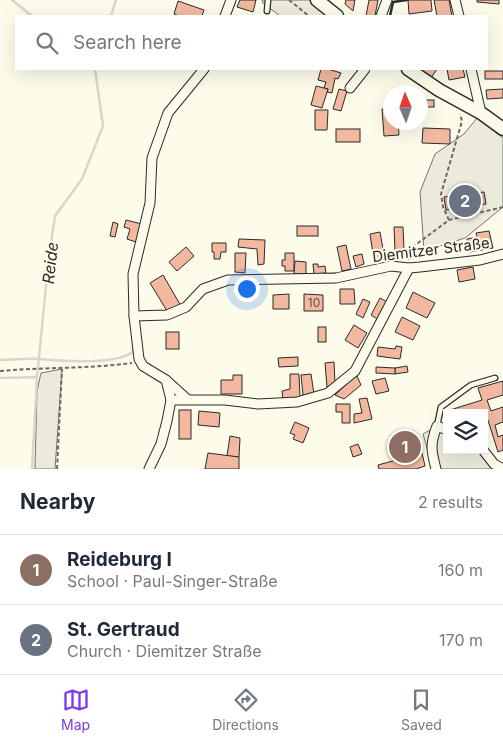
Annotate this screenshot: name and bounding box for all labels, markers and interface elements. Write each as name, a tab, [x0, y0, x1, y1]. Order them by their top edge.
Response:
search box	[15, 15, 488, 70]
icon: search	[33, 29, 61, 57]
text: Search here	[73, 31, 182, 54]
north arrow	[383, 85, 428, 130]
pin: 2	[449, 182, 481, 220]
street label: Diemitzer Straße	[371, 233, 491, 266]
water label: Reide	[38, 241, 62, 285]
your location	[234, 276, 260, 302]
house number: 10	[308, 295, 320, 310]
map controls	[443, 409, 488, 454]
button: layers	[443, 409, 488, 454]
pin: 1	[389, 428, 421, 466]
text: Nearby	[20, 489, 95, 514]
text: 2 results	[418, 492, 483, 512]
text: Reideburg I	[67, 548, 172, 571]
text: 1	[33, 560, 39, 580]
text: 160 m	[438, 560, 483, 580]
text: School · Paul-Singer-Straße	[67, 571, 278, 591]
text: St. Gertraud	[67, 618, 180, 641]
text: 2	[31, 630, 41, 650]
text: 170 m	[439, 630, 483, 650]
text: Church · Diemitzer Straße	[67, 641, 262, 661]
tab: Map	[61, 686, 90, 733]
tab: Directions	[212, 686, 279, 733]
tab: Saved	[401, 686, 442, 733]

